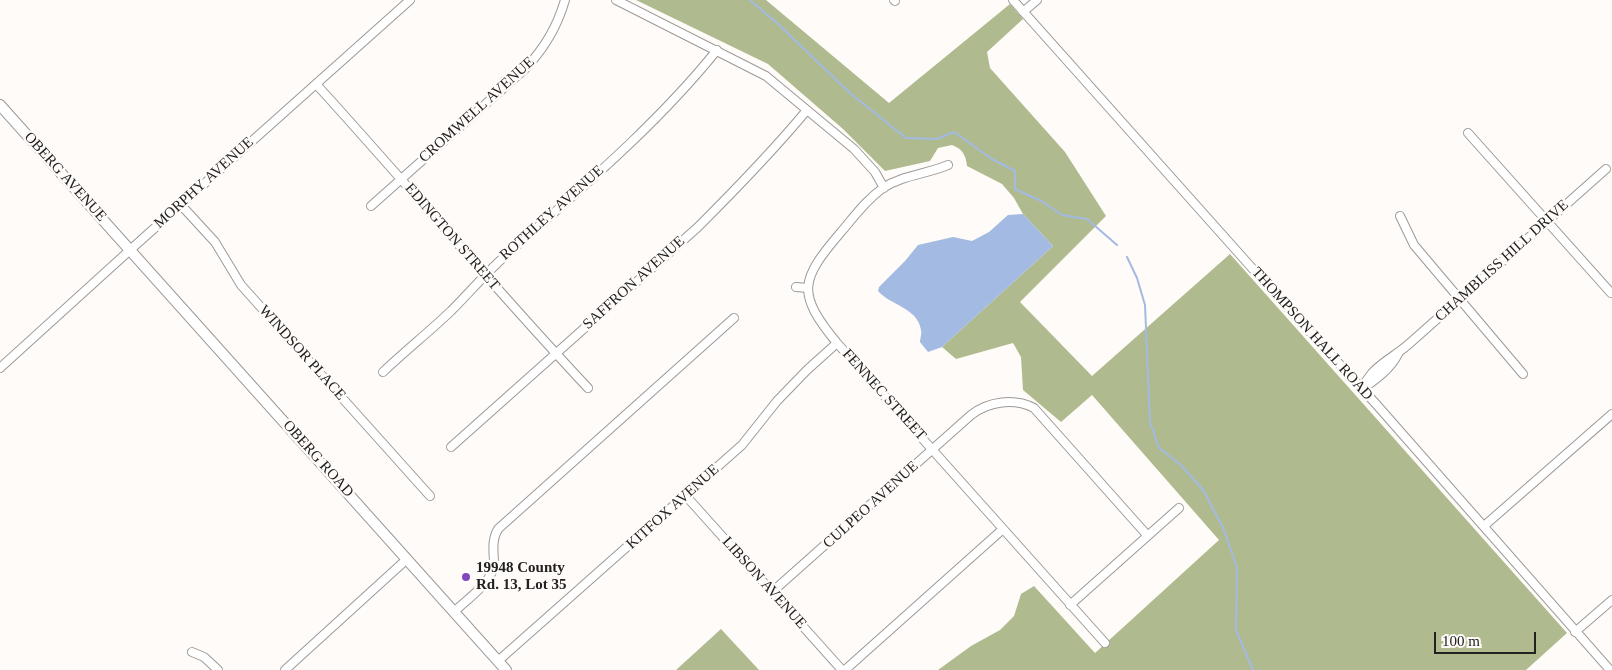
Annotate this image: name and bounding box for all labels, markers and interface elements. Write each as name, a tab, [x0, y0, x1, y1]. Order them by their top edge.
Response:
street label: CROMWELL AVENUE	[416, 53, 538, 167]
street label: OBERG AVENUE	[20, 129, 110, 225]
street label: MORPHY AVENUE	[151, 134, 257, 232]
street label: ROTHLEY AVENUE	[496, 162, 608, 264]
street label: EDINGTON STREET	[401, 180, 503, 294]
street label: CHAMBLISS HILL DRIVE	[1432, 196, 1572, 326]
street label: SAFFRON AVENUE	[579, 232, 689, 334]
street label: THOMPSON HALL ROAD	[1248, 264, 1376, 404]
street label: WINDSOR PLACE	[255, 302, 349, 404]
street label: FENNEC STREET	[838, 345, 930, 445]
street label: OBERG ROAD	[279, 417, 357, 501]
street label: CULPEO AVENUE	[820, 458, 922, 552]
street label: KITFOX AVENUE	[623, 461, 723, 553]
street label: LIBSON AVENUE	[718, 533, 810, 633]
place label: 19948 County Rd. 13, Lot 35	[476, 559, 566, 594]
marker: 19948 County Rd. 13, Lot 35	[460, 571, 472, 583]
scale bar	[1437, 622, 1540, 654]
text: 100 m	[1442, 633, 1480, 649]

